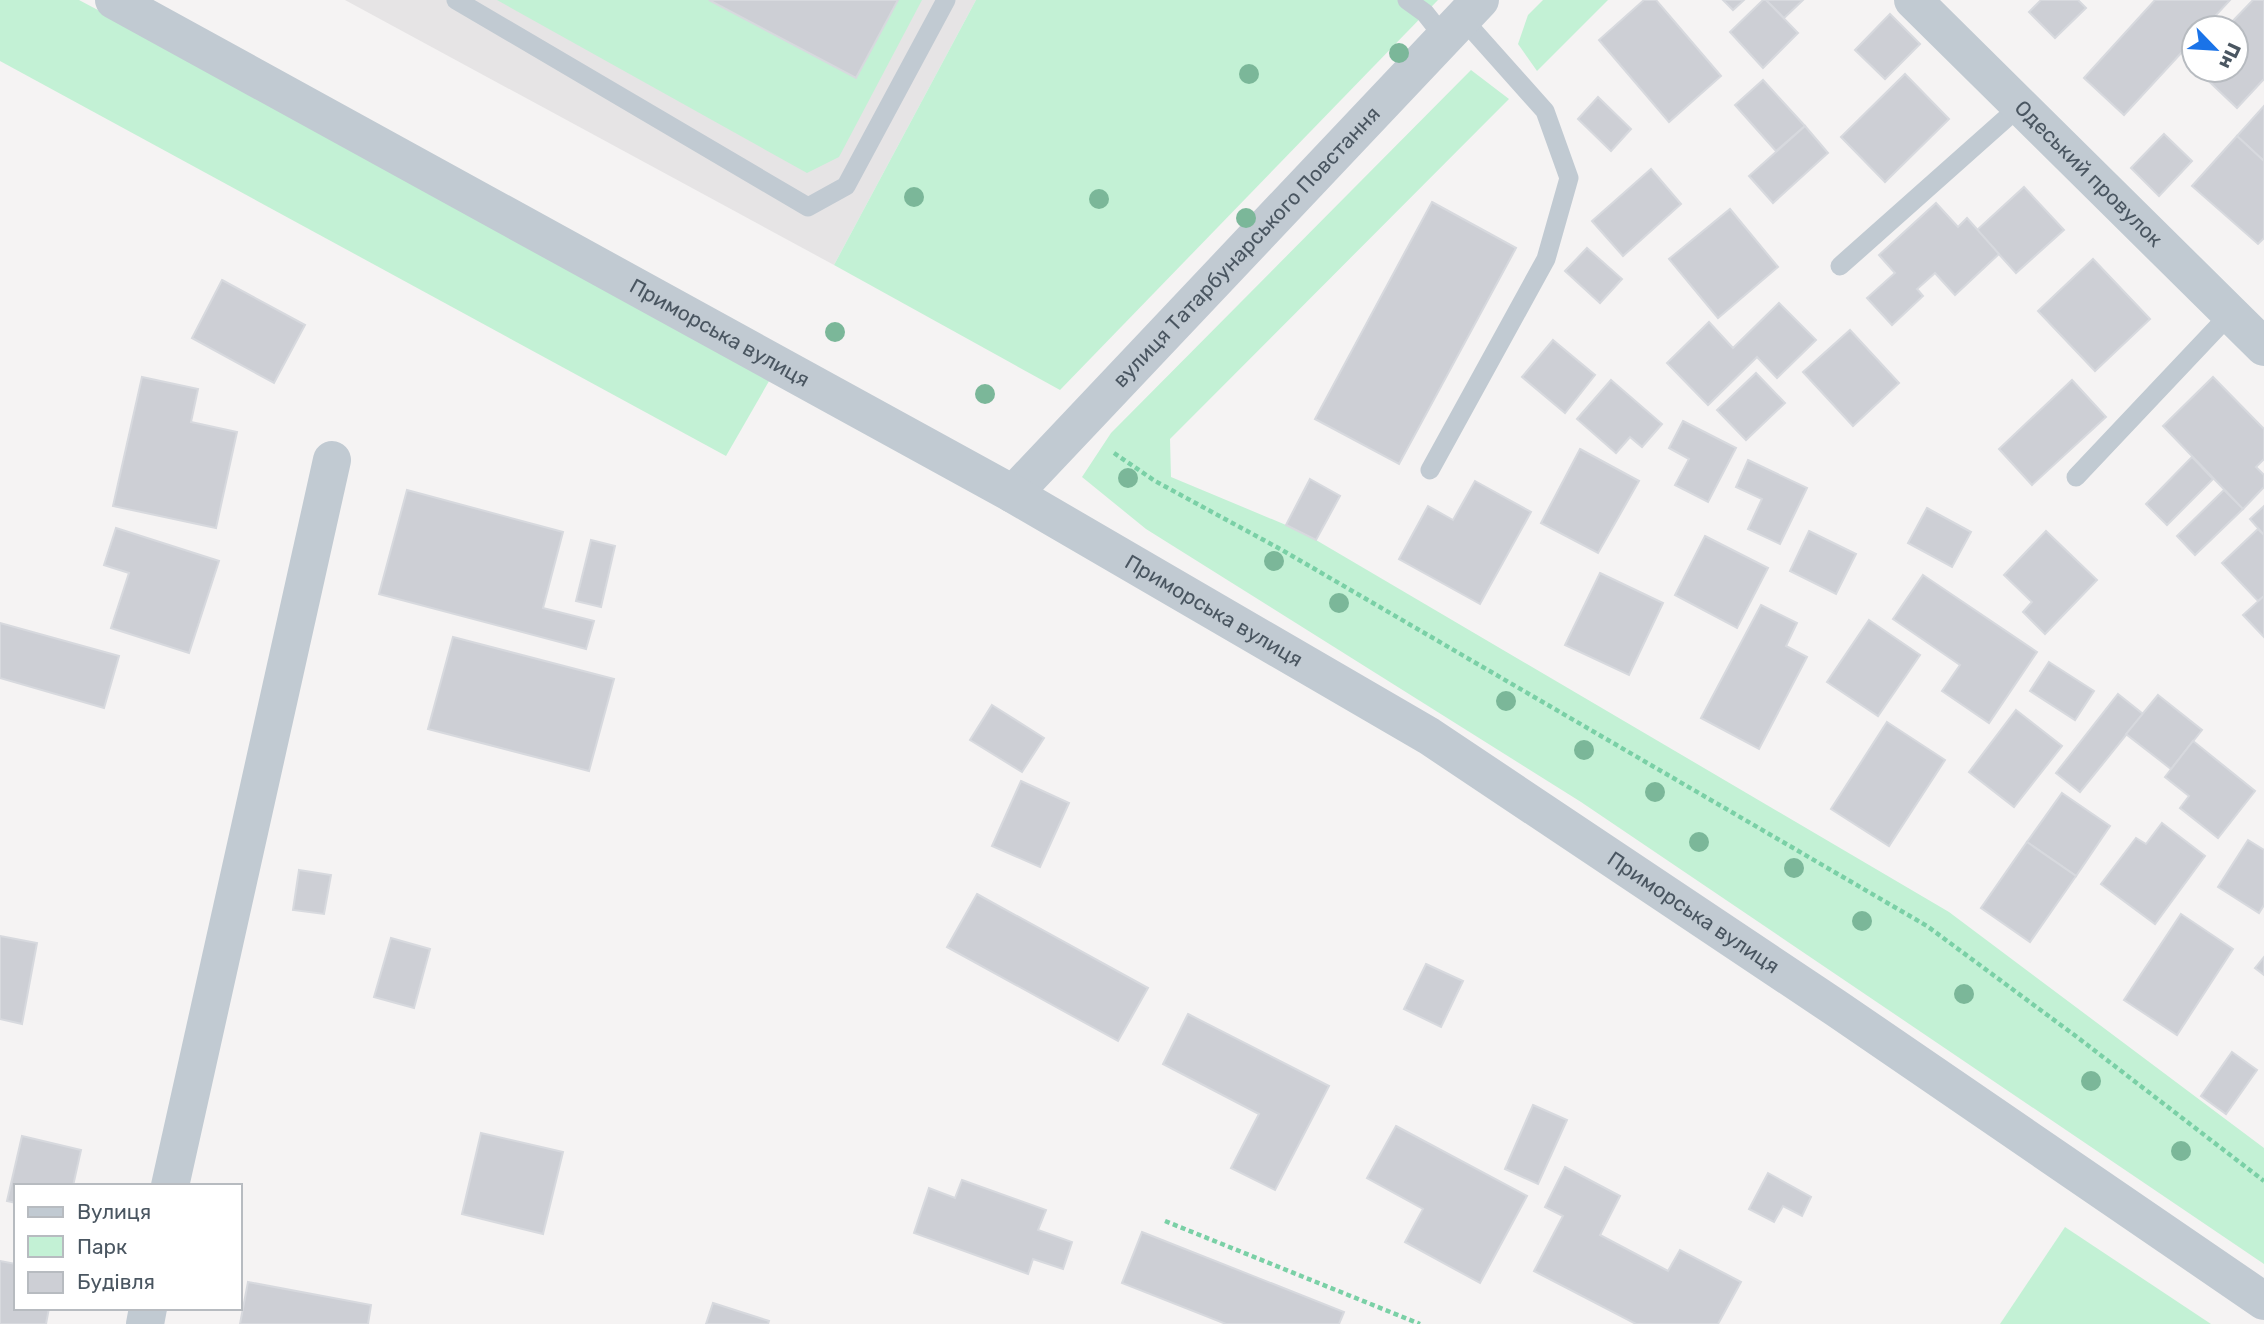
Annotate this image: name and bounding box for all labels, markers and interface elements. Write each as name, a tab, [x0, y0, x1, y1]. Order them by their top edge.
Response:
north arrow	[2180, 14, 2250, 84]
text: Пн	[2214, 39, 2246, 73]
street label: Одеський провулок	[2010, 95, 2168, 252]
street label: вулиця Татарбунарського Повстання	[1108, 101, 1385, 392]
street label: Приморська вулиця	[626, 273, 814, 392]
street label: Приморська вулиця	[1121, 549, 1307, 672]
street label: Приморська вулиця	[1603, 846, 1784, 979]
legend	[14, 1184, 242, 1310]
text: Вулиця	[77, 1199, 151, 1224]
text: Парк	[77, 1234, 127, 1259]
text: Будівля	[77, 1269, 155, 1294]

